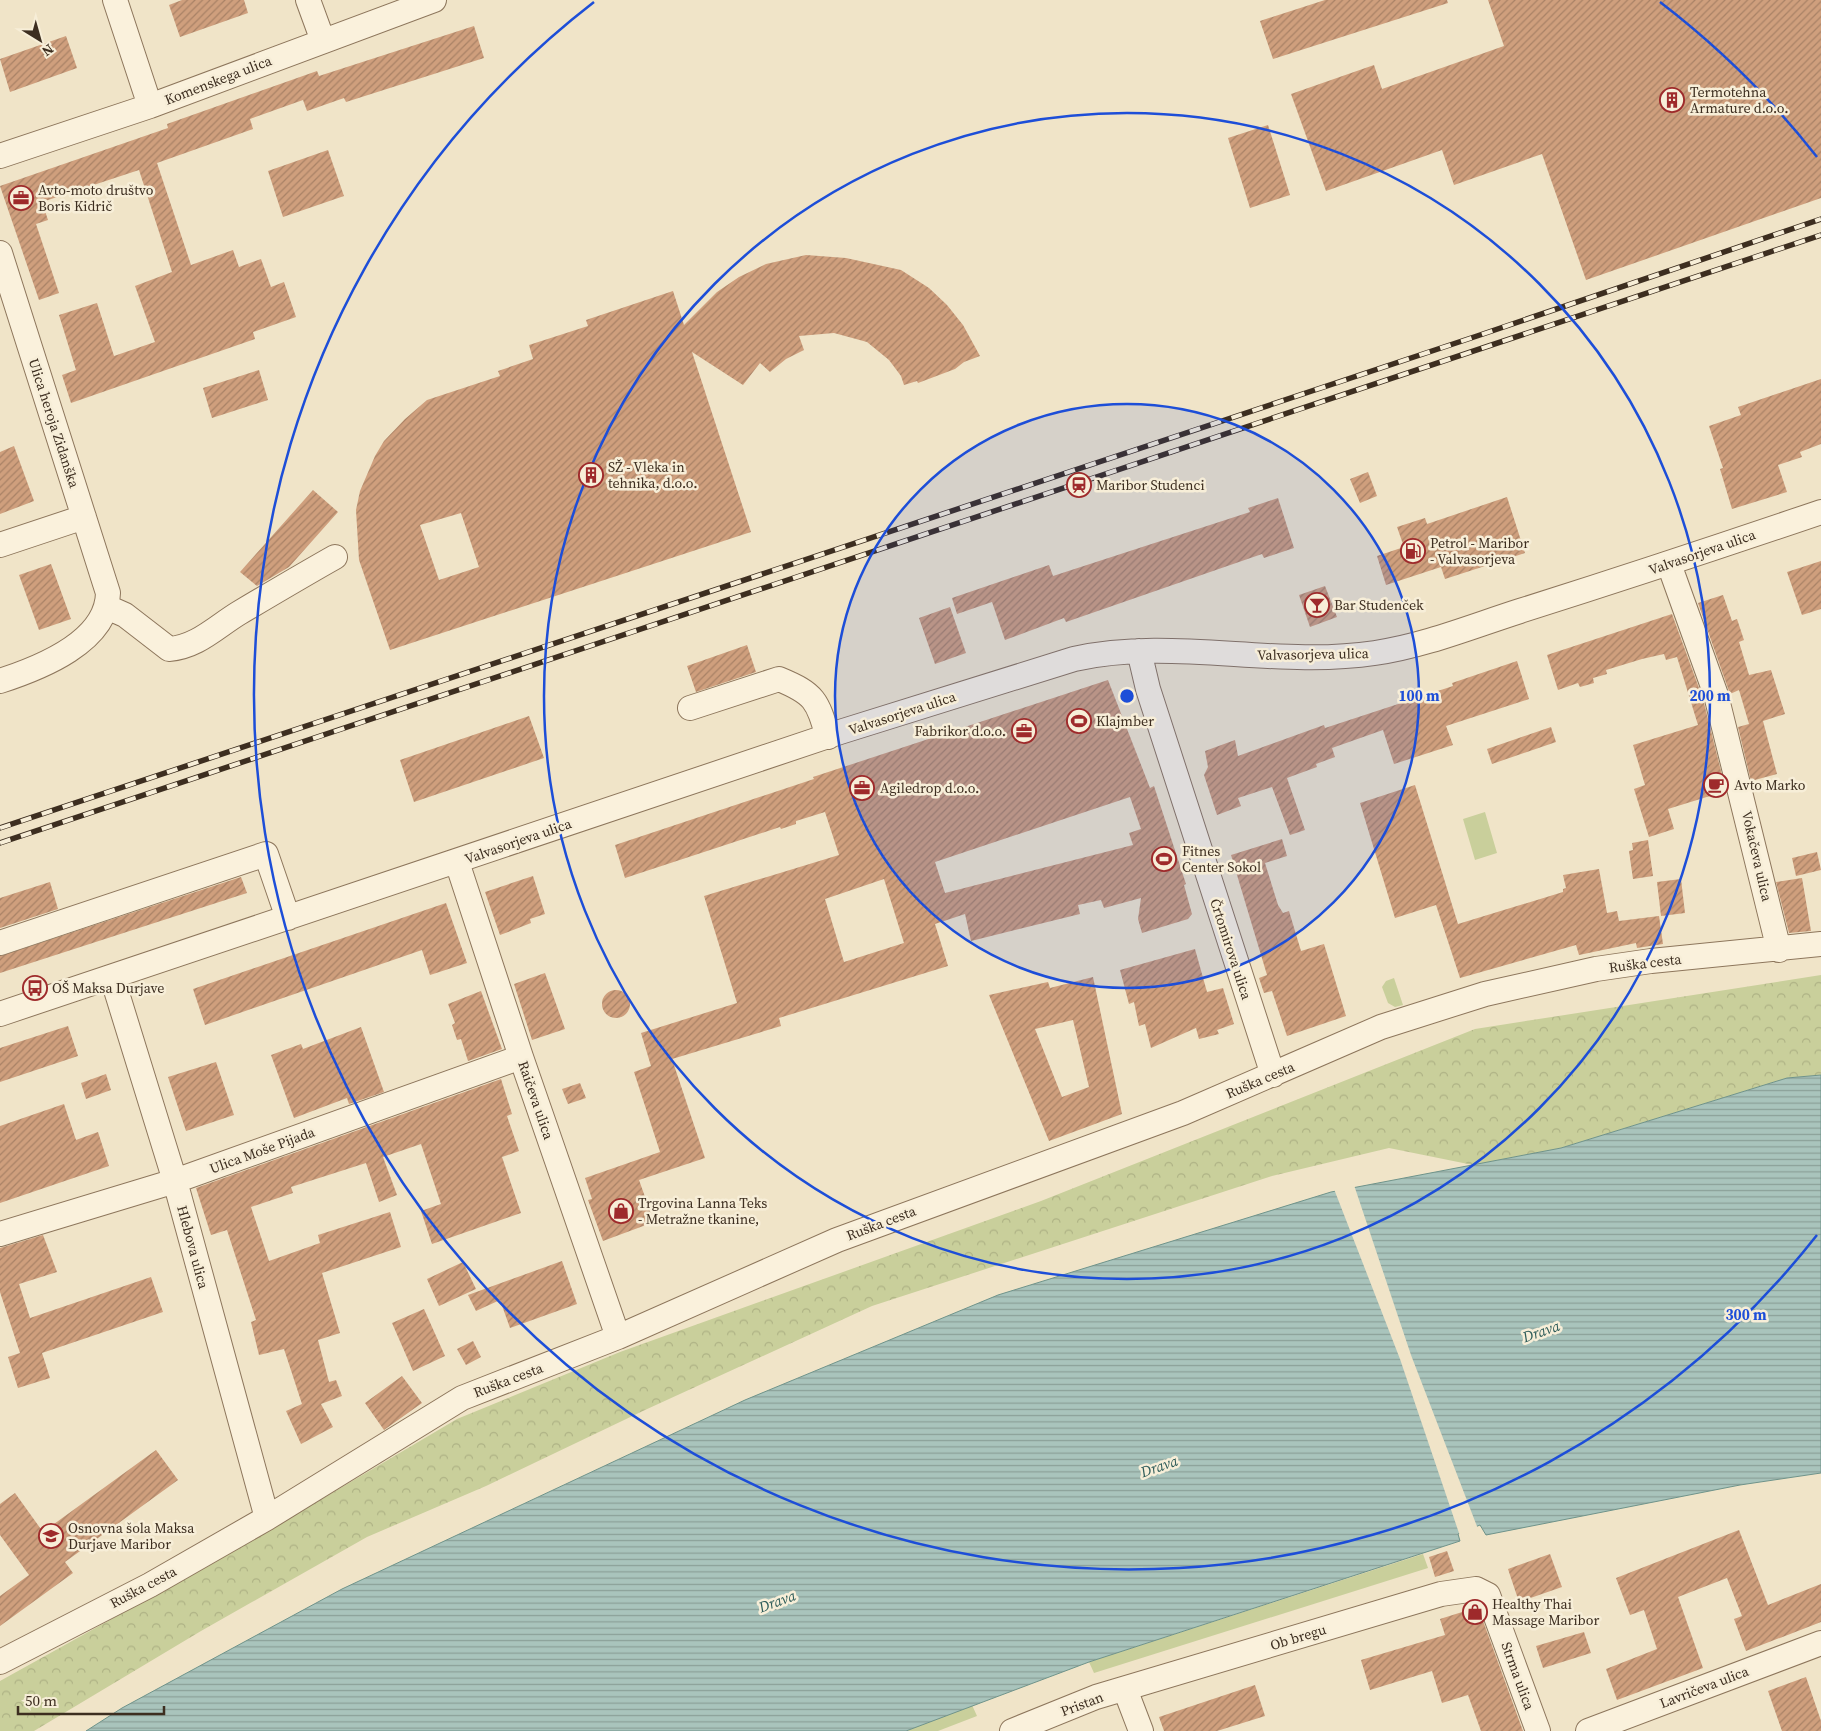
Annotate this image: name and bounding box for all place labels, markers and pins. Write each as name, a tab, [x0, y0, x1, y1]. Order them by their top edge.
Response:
place label: Termotehna Armature d.o.o.	[1690, 82, 1788, 118]
building icon: Termotehna Armature d.o.o.	[1659, 87, 1685, 113]
place label: Avto-moto društvo Boris Kidrič	[38, 180, 154, 216]
office icon: Avto-moto društvo Boris Kidrič	[8, 185, 34, 211]
place label: SŽ - Vleka in tehnika, d.o.o.	[608, 457, 697, 493]
building icon: SŽ - Vleka in tehnika, d.o.o.	[578, 462, 604, 488]
station icon: Maribor Studenci	[1066, 472, 1092, 498]
place label: Maribor Studenci	[1096, 475, 1205, 495]
place label: Petrol - Maribor - Valvasorjeva	[1430, 533, 1529, 569]
fuel station icon: Petrol - Maribor - Valvasorjeva	[1400, 538, 1426, 564]
bar icon: Bar Studenček	[1304, 592, 1330, 618]
place label: Bar Studenček	[1334, 595, 1424, 615]
centre of rings	[1118, 687, 1136, 705]
sports icon: Klajmber	[1066, 708, 1092, 734]
place label: Klajmber	[1096, 711, 1154, 731]
office icon: Fabrikor d.o.o.	[1011, 718, 1037, 744]
place label: Fabrikor d.o.o.	[914, 721, 1006, 741]
cafe icon: Avto Marko	[1703, 772, 1729, 798]
office icon: Agiledrop d.o.o.	[849, 775, 875, 801]
place label: Avto Marko	[1734, 775, 1806, 795]
place label: Agiledrop d.o.o.	[880, 778, 979, 798]
place label: Fitnes Center Sokol	[1182, 841, 1261, 877]
sports icon: Fitnes Center Sokol	[1151, 846, 1177, 872]
bus stop icon: OŠ Maksa Durjave	[22, 975, 48, 1001]
place label: OŠ Maksa Durjave	[52, 978, 164, 998]
place label: Trgovina Lanna Teks - Metražne tkanine,	[638, 1193, 767, 1229]
shop icon: Trgovina Lanna Teks - Metražne tkanine,	[608, 1198, 634, 1224]
place label: Osnovna šola Maksa Durjave Maribor	[68, 1518, 195, 1554]
school or university icon: Osnovna šola Maksa Durjave Maribor	[38, 1523, 64, 1549]
place label: Healthy Thai Massage Maribor	[1492, 1594, 1599, 1630]
shop icon: Healthy Thai Massage Maribor	[1462, 1599, 1488, 1625]

